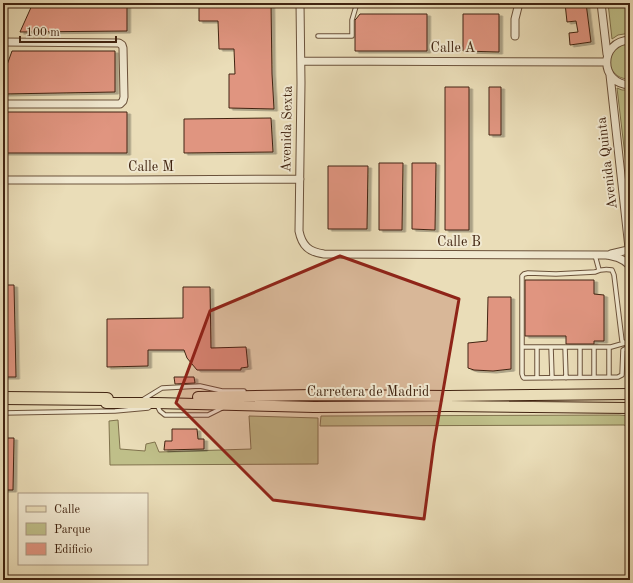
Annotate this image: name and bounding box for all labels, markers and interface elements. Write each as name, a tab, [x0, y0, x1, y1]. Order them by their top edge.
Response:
scale bar	[20, 18, 116, 44]
text: 100 m	[26, 27, 60, 39]
street label: Calle A	[431, 41, 476, 55]
street label: Avenida Sexta	[279, 85, 295, 172]
street label: Avenida Quinta	[594, 116, 620, 210]
street label: Calle M	[128, 160, 174, 174]
street label: Calle B	[437, 235, 481, 249]
street label: Carretera de Madrid	[307, 385, 429, 399]
legend	[18, 493, 148, 565]
text: Calle	[54, 504, 80, 516]
text: Parque	[54, 524, 91, 536]
text: Edificio	[54, 544, 93, 556]

